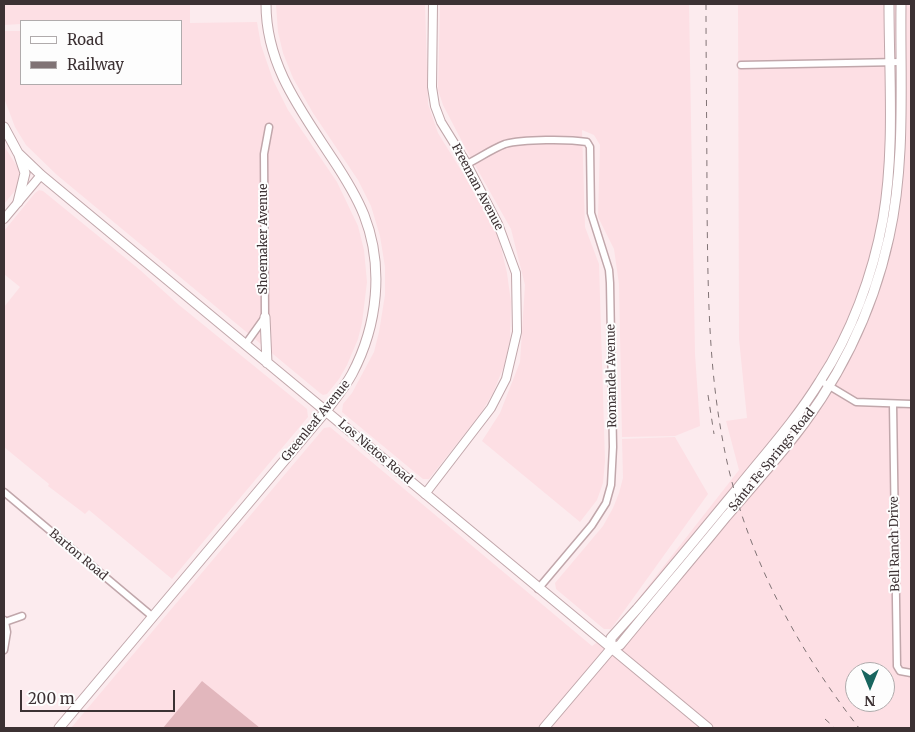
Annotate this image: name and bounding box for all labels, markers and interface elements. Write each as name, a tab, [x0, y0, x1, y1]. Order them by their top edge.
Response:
legend	[20, 20, 182, 85]
text: Road	[67, 30, 103, 49]
text: Railway	[67, 55, 124, 74]
street label: Freeman Avenue	[448, 141, 506, 233]
street label: Shoemaker Avenue	[257, 184, 271, 294]
street label: Romandel Avenue	[604, 324, 620, 428]
street label: Greenleaf Avenue	[279, 378, 353, 464]
street label: Santa Fe Springs Road	[726, 406, 818, 514]
street label: Los Nietos Road	[335, 417, 415, 487]
street label: Bell Ranch Drive	[887, 496, 903, 592]
street label: Barton Road	[46, 526, 110, 584]
north arrow	[845, 662, 895, 712]
scale bar	[22, 680, 178, 712]
text: 200 m	[28, 689, 75, 708]
text: N	[864, 692, 876, 710]

